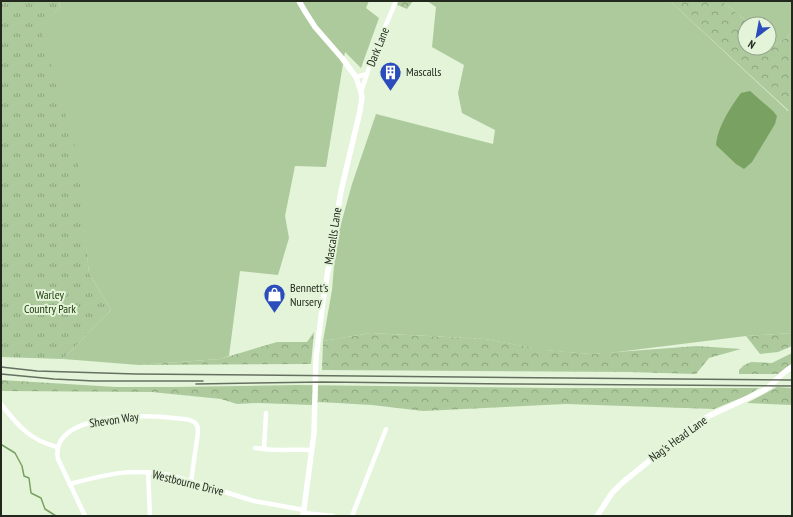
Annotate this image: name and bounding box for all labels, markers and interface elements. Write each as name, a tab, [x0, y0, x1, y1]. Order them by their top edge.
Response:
north arrow	[737, 16, 777, 56]
street label: Dark Lane	[363, 25, 392, 69]
text: N	[745, 37, 758, 52]
building icon: Mascalls	[377, 59, 403, 92]
place label: Mascalls	[406, 64, 441, 79]
street label: Mascalls Lane	[321, 206, 344, 266]
place label: Bennett's Nursery	[290, 280, 328, 309]
shop icon: Bennett's Nursery	[261, 282, 287, 315]
park label: Warley Country Park	[24, 287, 76, 316]
street label: Shevon Way	[88, 409, 140, 430]
street label: Nag's Head Lane	[646, 412, 710, 465]
street label: Westbourne Drive	[151, 466, 226, 499]

